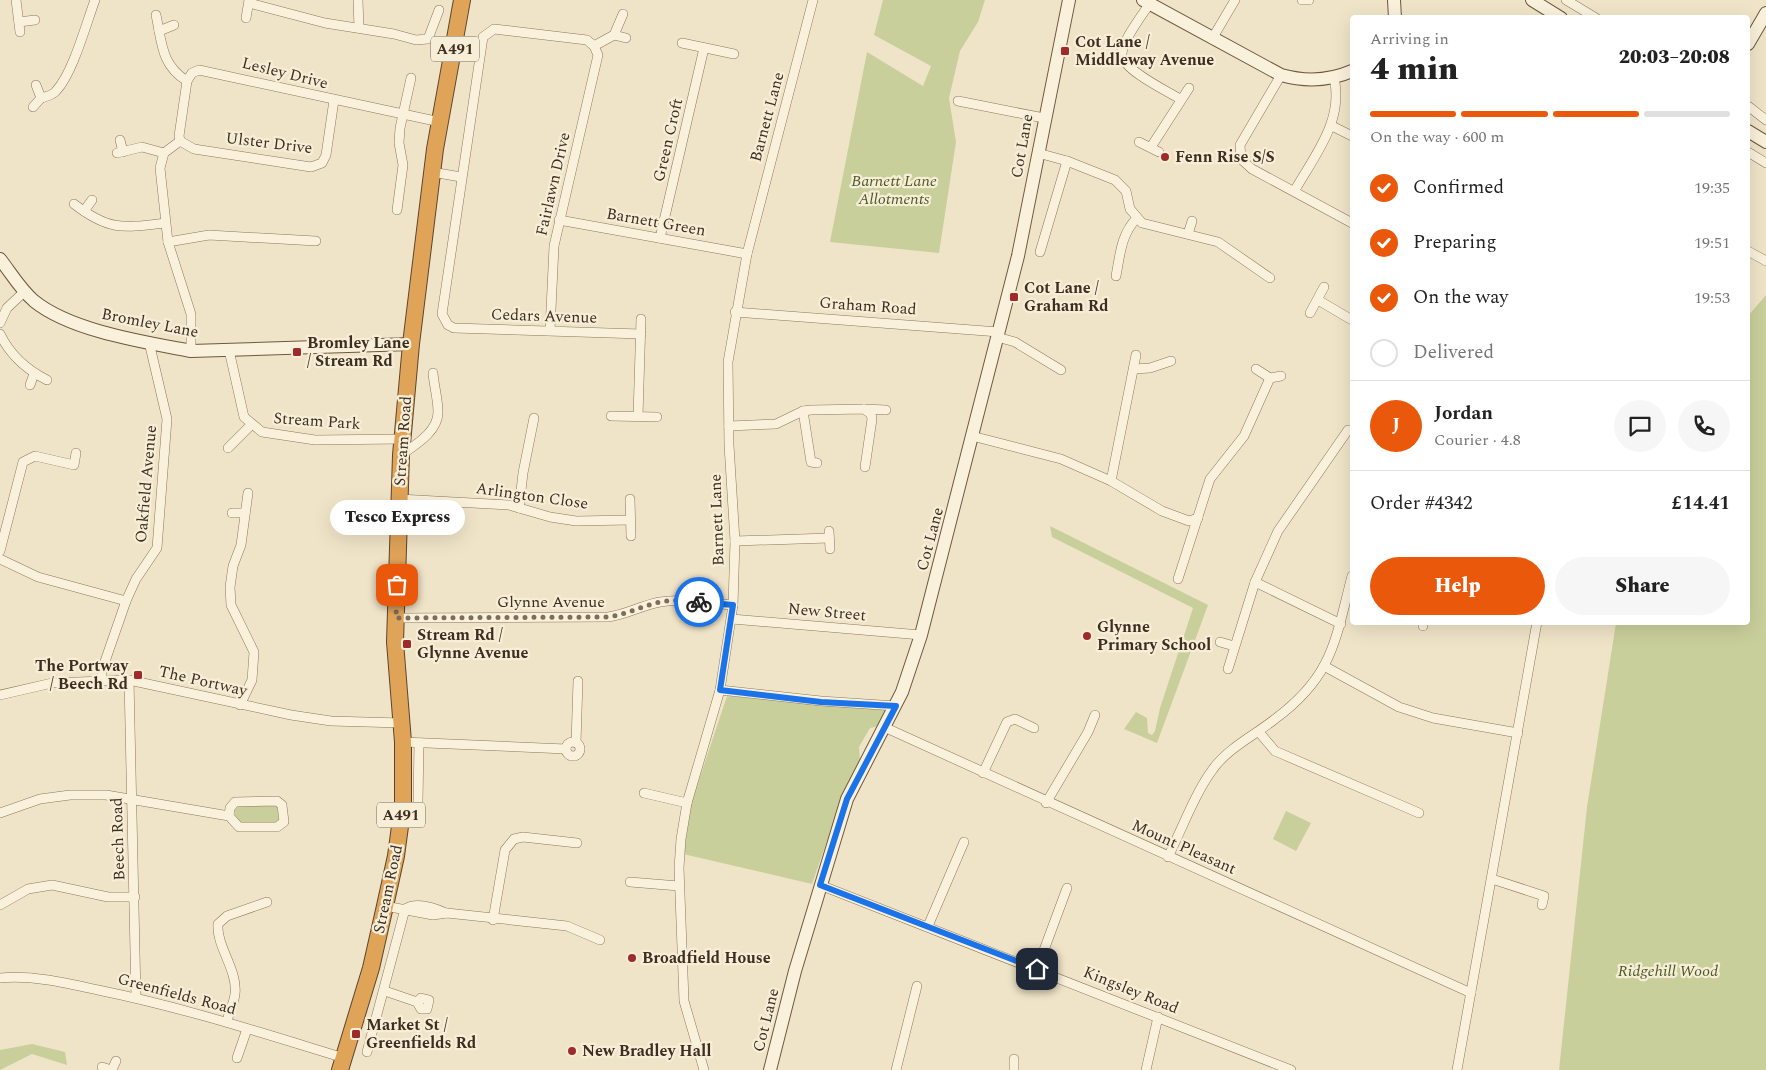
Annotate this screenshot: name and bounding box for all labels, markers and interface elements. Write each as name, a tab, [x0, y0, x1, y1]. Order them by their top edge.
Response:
text: Arriving in	[1370, 27, 1449, 51]
place label: Cot Lane / Middleway Avenue	[1075, 30, 1214, 72]
road number: A491	[431, 36, 479, 62]
text: 20:03–20:08	[1619, 43, 1730, 72]
marker: Cot Lane / Middleway Avenue	[1059, 45, 1071, 57]
text: 4 min	[1370, 45, 1458, 94]
street label: Lesley Drive	[239, 51, 331, 95]
street label: Barnett Lane	[743, 69, 791, 165]
street label: Green Croft	[647, 96, 689, 184]
street label: Cot Lane	[1005, 112, 1039, 180]
text: On the way · 600 m	[1370, 125, 1504, 149]
street label: Ulster Drive	[224, 126, 314, 160]
street label: Fairlawn Drive	[529, 130, 577, 238]
place label: Fenn Rise S/S	[1175, 145, 1275, 169]
marker: Fenn Rise S/S	[1159, 151, 1171, 163]
park label: Barnett Lane Allotments	[851, 169, 937, 211]
text: Confirmed	[1413, 173, 1504, 202]
icon: check	[1370, 174, 1398, 202]
text: 19:35	[1694, 176, 1730, 200]
street label: Barnett Green	[604, 201, 708, 243]
text: Preparing	[1413, 228, 1497, 257]
icon: check	[1370, 229, 1398, 257]
text: 19:51	[1694, 231, 1730, 255]
place label: Cot Lane / Graham Rd	[1024, 276, 1109, 318]
text: On the way	[1413, 283, 1509, 312]
icon: check	[1370, 284, 1398, 312]
text: 19:53	[1694, 286, 1730, 310]
street label: Graham Road	[819, 291, 917, 321]
marker: Cot Lane / Graham Rd	[1008, 291, 1020, 303]
street label: Bromley Lane	[99, 302, 201, 344]
street label: Cedars Avenue	[491, 302, 597, 330]
place label: Bromley Lane / Stream Rd	[307, 331, 410, 373]
text: Delivered	[1413, 338, 1494, 367]
marker: Bromley Lane / Stream Rd	[291, 346, 303, 358]
street label: Stream Road	[388, 395, 418, 487]
text: Jordan	[1434, 399, 1493, 428]
button: chat	[1614, 400, 1666, 452]
button: phone	[1678, 400, 1730, 452]
street label: Stream Park	[273, 406, 361, 436]
text: J	[1392, 411, 1400, 440]
street label: Oakfield Avenue	[129, 424, 163, 544]
text: Courier · 4.8	[1434, 428, 1521, 452]
street label: Barnett Lane	[703, 474, 731, 566]
street label: Arlington Close	[474, 476, 590, 516]
text: Order #4342	[1370, 489, 1473, 518]
text: £14.41	[1672, 489, 1730, 518]
callout: Tesco Express	[330, 500, 464, 535]
text: Tesco Express	[345, 505, 450, 529]
street label: Cot Lane	[910, 505, 950, 573]
button: Help	[1370, 557, 1545, 615]
button: Share	[1555, 557, 1730, 615]
pin	[376, 564, 418, 606]
icon: bag	[383, 571, 411, 599]
courier	[674, 577, 724, 627]
icon: bike	[685, 588, 713, 616]
street label: Glynne Avenue	[497, 590, 605, 614]
street label: New Street	[787, 597, 868, 627]
place label: Glynne Primary School	[1097, 615, 1211, 657]
place label: Stream Rd / Glynne Avenue	[417, 623, 528, 665]
marker: Glynne Primary School	[1081, 630, 1093, 642]
marker: Stream Rd / Glynne Avenue	[401, 638, 413, 650]
place label: The Portway / Beech Rd	[35, 654, 129, 696]
street label: The Portway	[157, 659, 251, 703]
marker: The Portway / Beech Rd	[132, 669, 144, 681]
street label: Beech Road	[105, 797, 131, 881]
road number: A491	[377, 802, 425, 828]
street label: Mount Pleasant	[1128, 813, 1240, 881]
street label: Stream Road	[367, 842, 409, 936]
place label: Broadfield House	[642, 946, 771, 970]
pin	[1016, 948, 1058, 990]
marker: Broadfield House	[626, 952, 638, 964]
icon: home	[1023, 955, 1051, 983]
park label: Ridgehill Wood	[1618, 959, 1718, 983]
street label: Kingsley Road	[1080, 960, 1182, 1020]
street label: Greenfields Road	[115, 967, 239, 1021]
street label: Cot Lane	[747, 986, 785, 1054]
place label: Market St / Greenfields Rd	[366, 1013, 476, 1055]
marker: Market St / Greenfields Rd	[350, 1028, 362, 1040]
place label: New Bradley Hall	[582, 1039, 711, 1063]
marker: New Bradley Hall	[566, 1045, 578, 1057]

